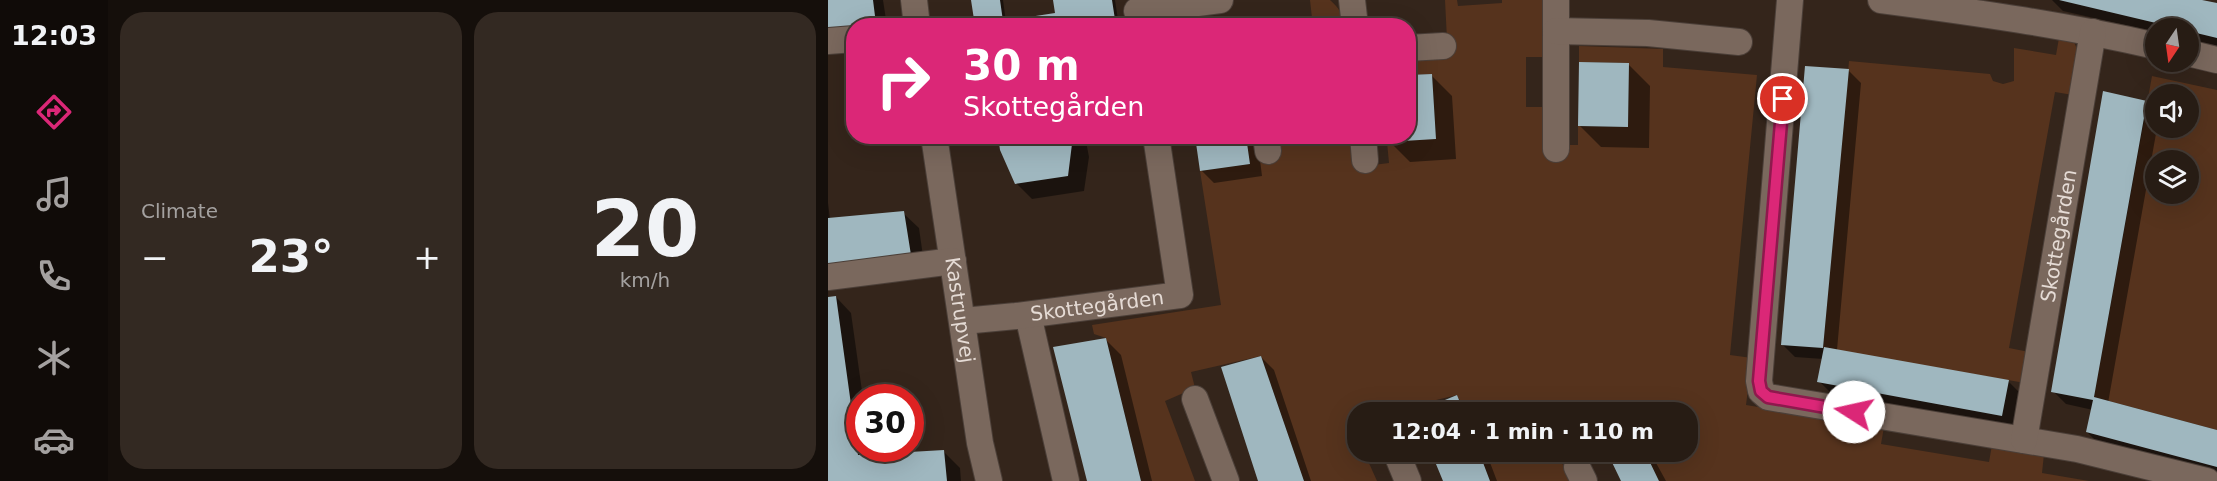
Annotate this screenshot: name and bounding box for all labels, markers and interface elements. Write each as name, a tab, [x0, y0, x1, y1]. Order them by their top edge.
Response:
north arrow	[2145, 18, 2199, 72]
map controls	[2145, 18, 2199, 204]
text: 12:03	[11, 20, 97, 51]
text: 30 m	[963, 41, 1080, 90]
icon: right	[864, 42, 942, 120]
pin	[1757, 73, 1808, 124]
icon: arrive	[1766, 82, 1799, 115]
button: sound	[2145, 84, 2199, 138]
icon: directions	[33, 91, 75, 133]
text: Skottegården	[963, 91, 1144, 122]
button: layers	[2145, 150, 2199, 204]
street label: Skottegården	[2035, 168, 2082, 304]
icon: music	[33, 173, 75, 215]
text: 20	[591, 184, 699, 274]
text: Climate	[141, 199, 218, 223]
text: 23°	[248, 230, 334, 283]
text: −	[141, 238, 169, 277]
text: +	[413, 238, 441, 277]
icon: phone	[33, 255, 75, 297]
street label: Kastrupvej	[940, 256, 980, 365]
text: km/h	[620, 268, 670, 292]
street label: Skottegården	[1029, 285, 1165, 326]
icon: climate	[33, 337, 75, 379]
position arrow	[1822, 380, 1886, 444]
speed limit sign: 30	[846, 384, 924, 462]
icon: car	[33, 419, 75, 461]
text: 12:04 · 1 min · 110 m	[1391, 419, 1654, 444]

